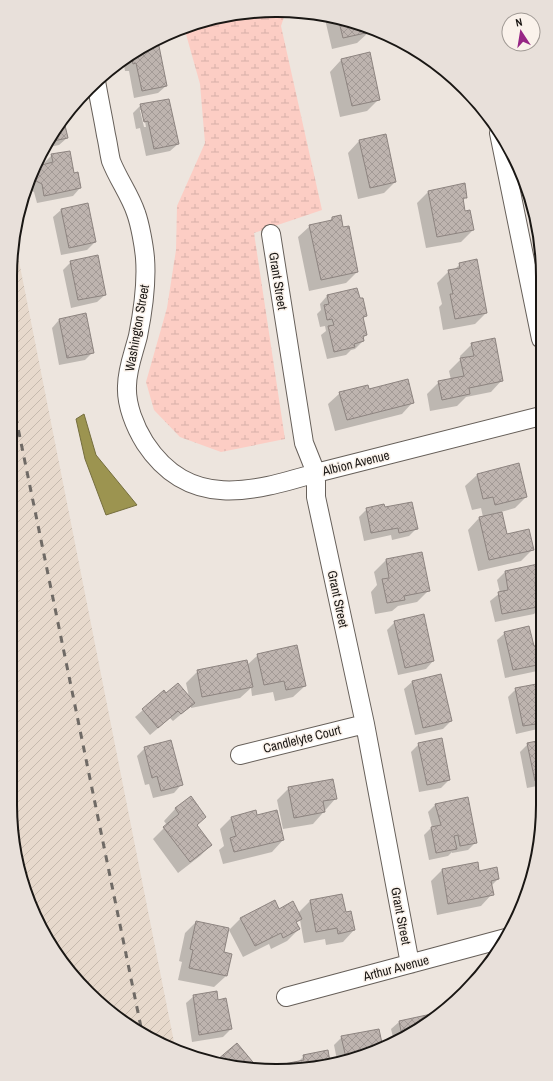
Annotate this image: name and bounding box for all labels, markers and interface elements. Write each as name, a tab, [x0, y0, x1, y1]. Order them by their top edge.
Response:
north arrow	[501, 12, 541, 52]
text: N	[514, 15, 524, 30]
street label: Grant Street	[265, 251, 291, 311]
street label: Washington Street	[121, 283, 153, 373]
street label: Albion Avenue	[320, 446, 391, 480]
street label: Grant Street	[324, 569, 352, 629]
street label: Candlelyte Court	[261, 721, 343, 757]
street label: Grant Street	[387, 886, 415, 946]
street label: Arthur Avenue	[360, 951, 431, 985]

